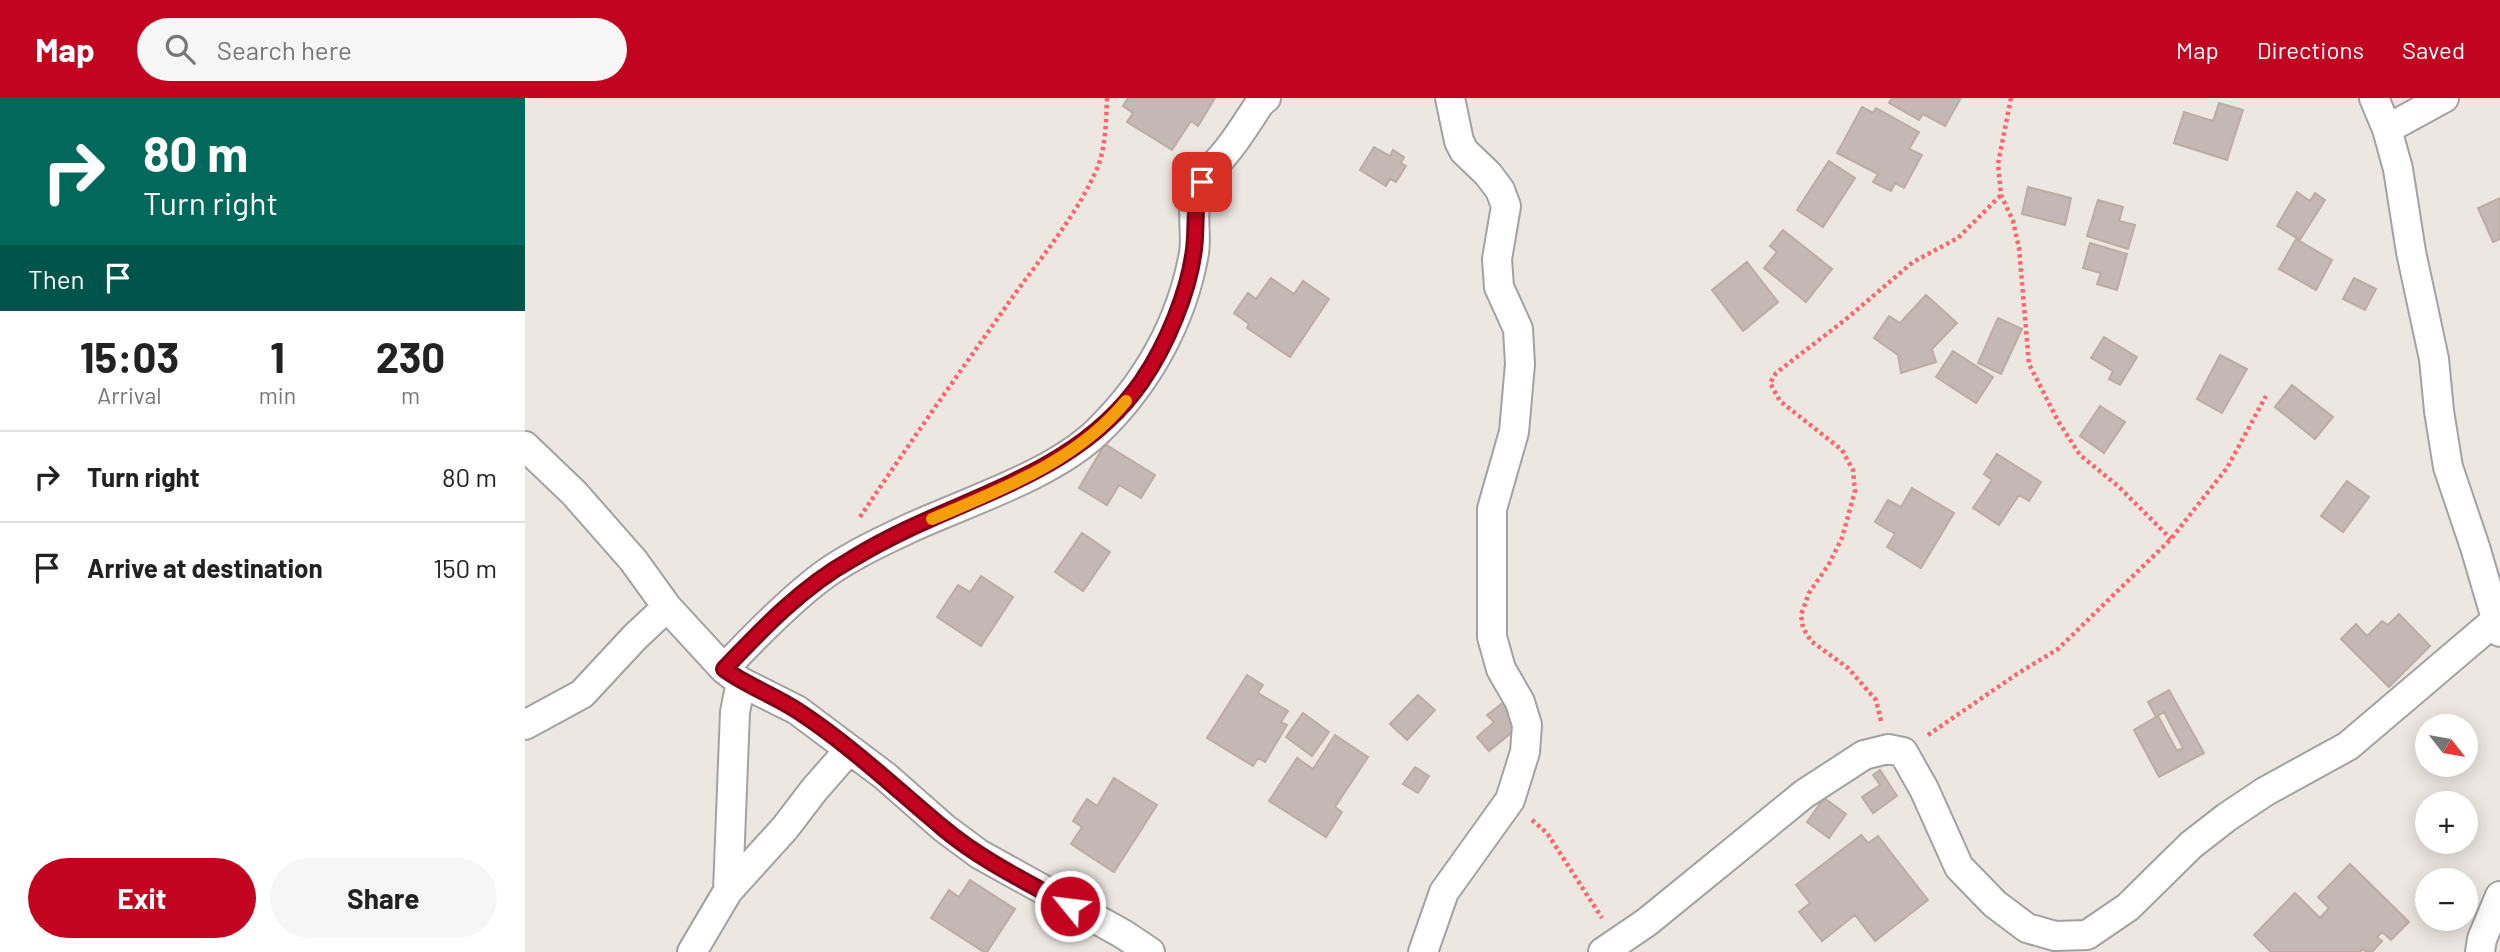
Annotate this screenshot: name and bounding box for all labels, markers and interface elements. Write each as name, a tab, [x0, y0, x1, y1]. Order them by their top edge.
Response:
search box	[137, 18, 627, 81]
text: Map	[35, 29, 95, 69]
icon: search	[161, 30, 199, 68]
text: Search here	[217, 34, 352, 65]
text: Map	[2176, 35, 2219, 64]
text: Directions	[2257, 35, 2364, 64]
text: Saved	[2402, 35, 2465, 64]
text: 80 m	[143, 123, 248, 182]
icon: right	[28, 126, 119, 217]
pin	[1172, 152, 1232, 212]
icon: arrive	[1183, 163, 1221, 201]
text: Turn right	[143, 183, 278, 221]
icon: arrive	[99, 259, 137, 297]
text: Then	[28, 263, 85, 294]
text: 15:03	[80, 331, 179, 381]
text: 1	[270, 331, 285, 381]
text: 230	[376, 331, 445, 381]
text: Arrival	[97, 381, 162, 409]
text: min	[259, 381, 296, 409]
text: m	[401, 381, 420, 409]
icon: right	[28, 458, 66, 496]
text: Turn right	[87, 461, 200, 492]
text: 80 m	[442, 461, 497, 492]
icon: arrive	[28, 549, 66, 587]
text: Arrive at destination	[87, 552, 323, 583]
text: 150 m	[433, 552, 497, 583]
north arrow	[2415, 714, 2478, 777]
map controls	[2415, 714, 2478, 931]
button: +	[2415, 791, 2478, 854]
button: Exit	[28, 858, 256, 938]
button: Share	[270, 858, 497, 938]
button: −	[2415, 868, 2478, 931]
position arrow	[1033, 869, 1107, 943]

